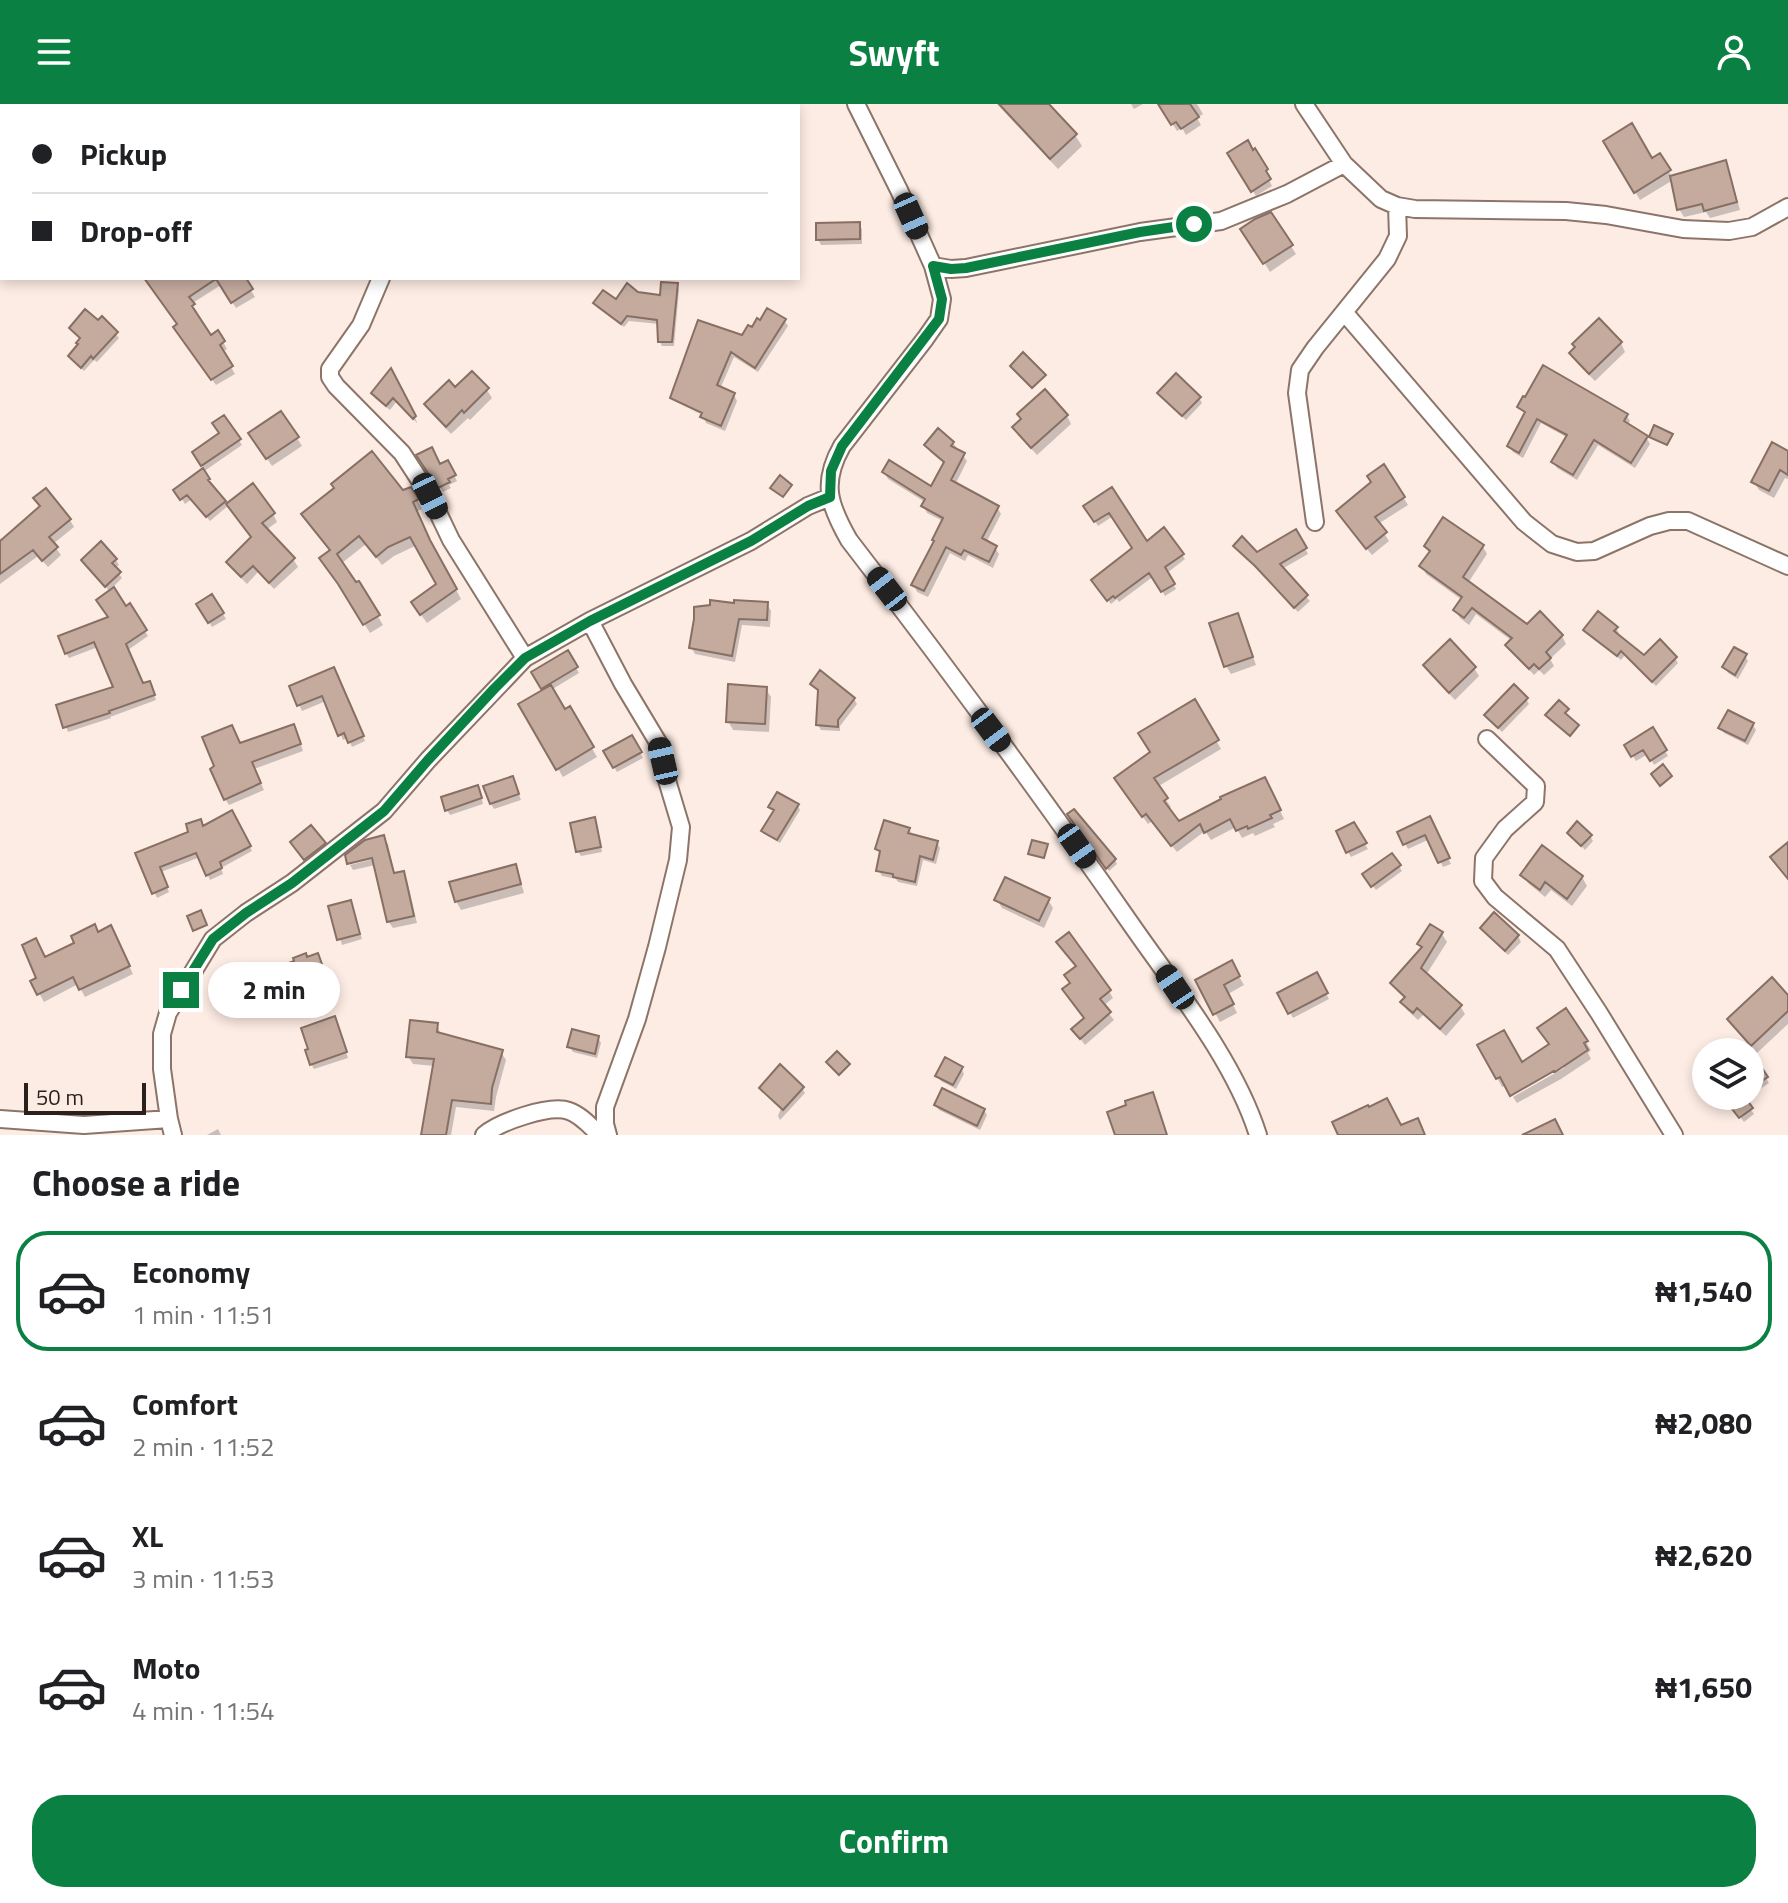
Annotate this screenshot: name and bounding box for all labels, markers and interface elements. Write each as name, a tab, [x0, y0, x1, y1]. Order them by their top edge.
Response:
text: Swyft	[848, 25, 940, 80]
icon: menu	[32, 30, 76, 74]
icon: person	[1712, 30, 1756, 74]
text: Pickup	[80, 131, 167, 177]
car	[890, 189, 932, 243]
route start	[1176, 206, 1212, 242]
text: Drop-off	[80, 208, 192, 254]
car	[409, 469, 451, 523]
car	[863, 563, 911, 615]
car	[967, 704, 1015, 756]
car	[646, 735, 680, 787]
car	[1053, 819, 1101, 873]
car	[1152, 960, 1198, 1014]
callout: 2 min	[209, 962, 341, 1018]
text: 2 min	[242, 970, 306, 1009]
route end	[163, 972, 199, 1008]
map controls	[1692, 1038, 1764, 1110]
button: layers	[1692, 1038, 1764, 1110]
scale bar	[24, 1079, 146, 1115]
text: 50 m	[36, 1080, 84, 1114]
text: Choose a ride	[32, 1155, 240, 1210]
text: Economy	[132, 1249, 250, 1295]
icon: car	[36, 1255, 108, 1327]
text: ₦1,540	[1655, 1268, 1752, 1314]
text: 1 min · 11:51	[132, 1295, 275, 1334]
text: Comfort	[132, 1381, 238, 1427]
icon: car	[36, 1387, 108, 1459]
text: ₦2,080	[1655, 1400, 1752, 1446]
text: 2 min · 11:52	[132, 1427, 275, 1466]
text: XL	[132, 1513, 163, 1559]
icon: car	[36, 1519, 108, 1591]
text: ₦2,620	[1655, 1532, 1752, 1578]
text: 3 min · 11:53	[132, 1559, 275, 1598]
text: Moto	[132, 1645, 200, 1691]
icon: car	[36, 1651, 108, 1723]
text: ₦1,650	[1655, 1664, 1752, 1710]
text: 4 min · 11:54	[132, 1691, 275, 1730]
button: Confirm	[32, 1795, 1756, 1887]

